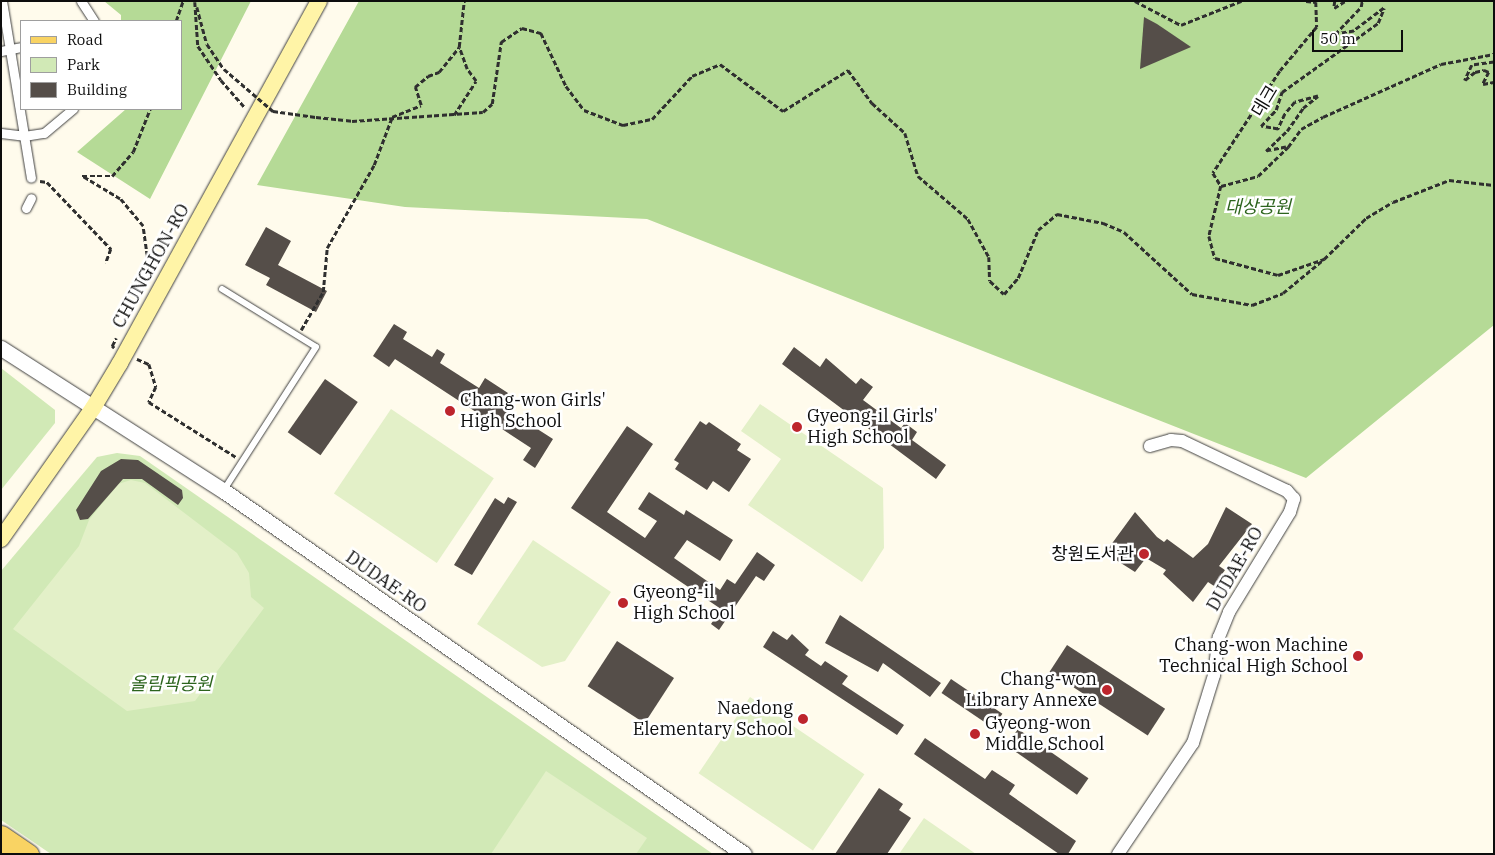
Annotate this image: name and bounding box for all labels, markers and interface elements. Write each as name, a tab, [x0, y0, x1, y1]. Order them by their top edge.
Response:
legend	[20, 20, 182, 110]
scale bar	[1315, 20, 1406, 52]
text: 50 m	[1320, 29, 1356, 48]
text: Road	[67, 30, 103, 49]
text: Park	[67, 55, 100, 74]
text: Building	[67, 80, 127, 99]
street label: 데크	[1247, 81, 1283, 121]
park label: 대상공원	[1225, 196, 1291, 218]
street label: CHUNGHON-RO	[108, 200, 194, 332]
place label: Chang-won Girls' High School	[460, 390, 606, 432]
marker: Chang-won Girls' High School	[444, 405, 456, 417]
place label: Gyeong-il Girls' High School	[807, 406, 938, 448]
marker: Gyeong-il Girls' High School	[791, 421, 803, 433]
street label: DUDAE-RO	[1202, 523, 1268, 615]
place label: 창원도서관	[1051, 543, 1134, 565]
street label: DUDAE-RO	[341, 546, 431, 618]
marker: 창원도서관	[1138, 548, 1150, 560]
place label: Gyeong-il High School	[633, 582, 735, 624]
marker: Gyeong-il High School	[617, 597, 629, 609]
place label: Chang-won Machine Technical High School	[1159, 635, 1348, 678]
marker: Chang-won Machine Technical High School	[1352, 650, 1364, 662]
place label: Chang-won Library Annexe	[966, 669, 1097, 712]
park label: 올림픽공원	[130, 673, 212, 695]
marker: Chang-won Library Annexe	[1101, 684, 1113, 696]
place label: Naedong Elementary School	[633, 698, 793, 741]
marker: Naedong Elementary School	[797, 713, 809, 725]
place label: Gyeong-won Middle School	[985, 713, 1104, 756]
marker: Gyeong-won Middle School	[969, 728, 981, 740]

